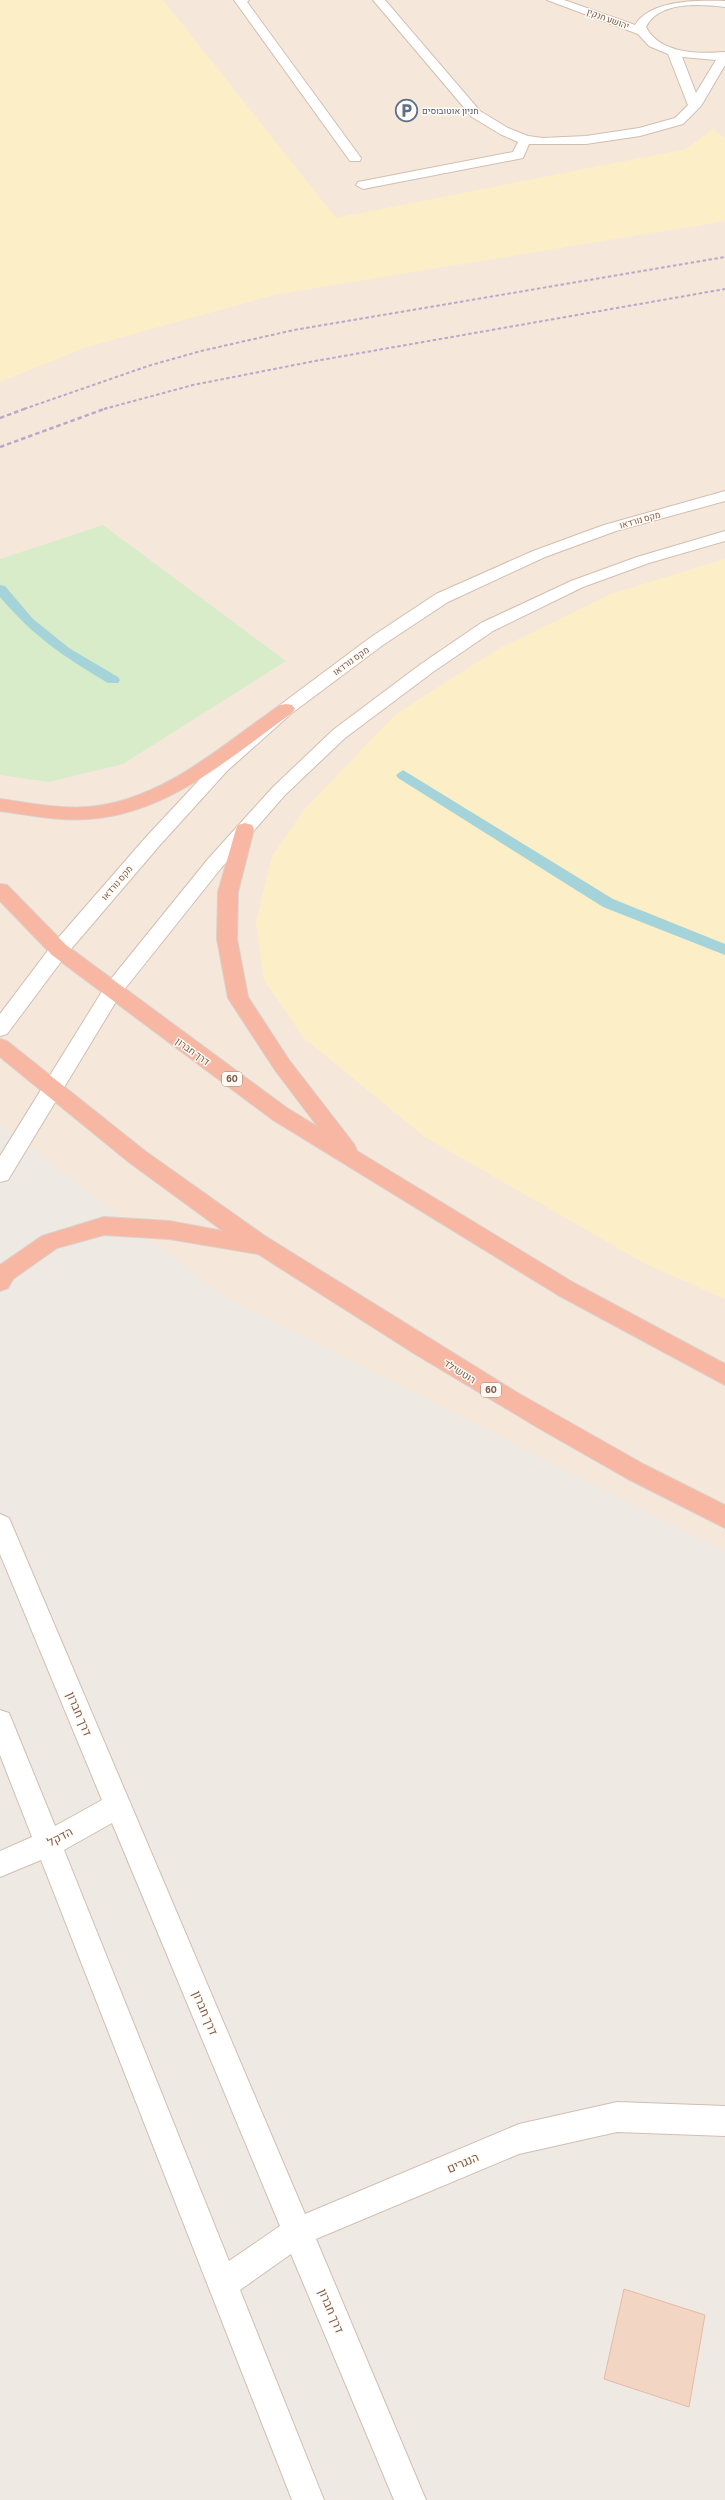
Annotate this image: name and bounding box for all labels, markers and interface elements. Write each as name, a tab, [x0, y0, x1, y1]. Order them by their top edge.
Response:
street label: יהושע חנקין	[585, 6, 631, 31]
parking icon: חניון אוטובוסים	[394, 98, 420, 124]
place label: חניון אוטובוסים	[422, 105, 479, 116]
street label: מקס נורדאו	[618, 508, 662, 531]
street label: מקס נורדאו	[330, 644, 371, 677]
street label: מקס נורדאו	[99, 863, 135, 902]
street label: דרך חברון	[174, 1035, 212, 1067]
road number: 60	[222, 1072, 242, 1086]
street label: רוטשילד	[442, 1357, 478, 1385]
road number: 60	[481, 1383, 501, 1397]
street label: דרך חברון	[64, 1689, 96, 1738]
street label: הדקל	[44, 1824, 75, 1849]
street label: דרך חברון	[190, 1988, 222, 2037]
street label: הנגרים	[445, 2149, 481, 2175]
street label: דרך חברון	[316, 2286, 348, 2335]

